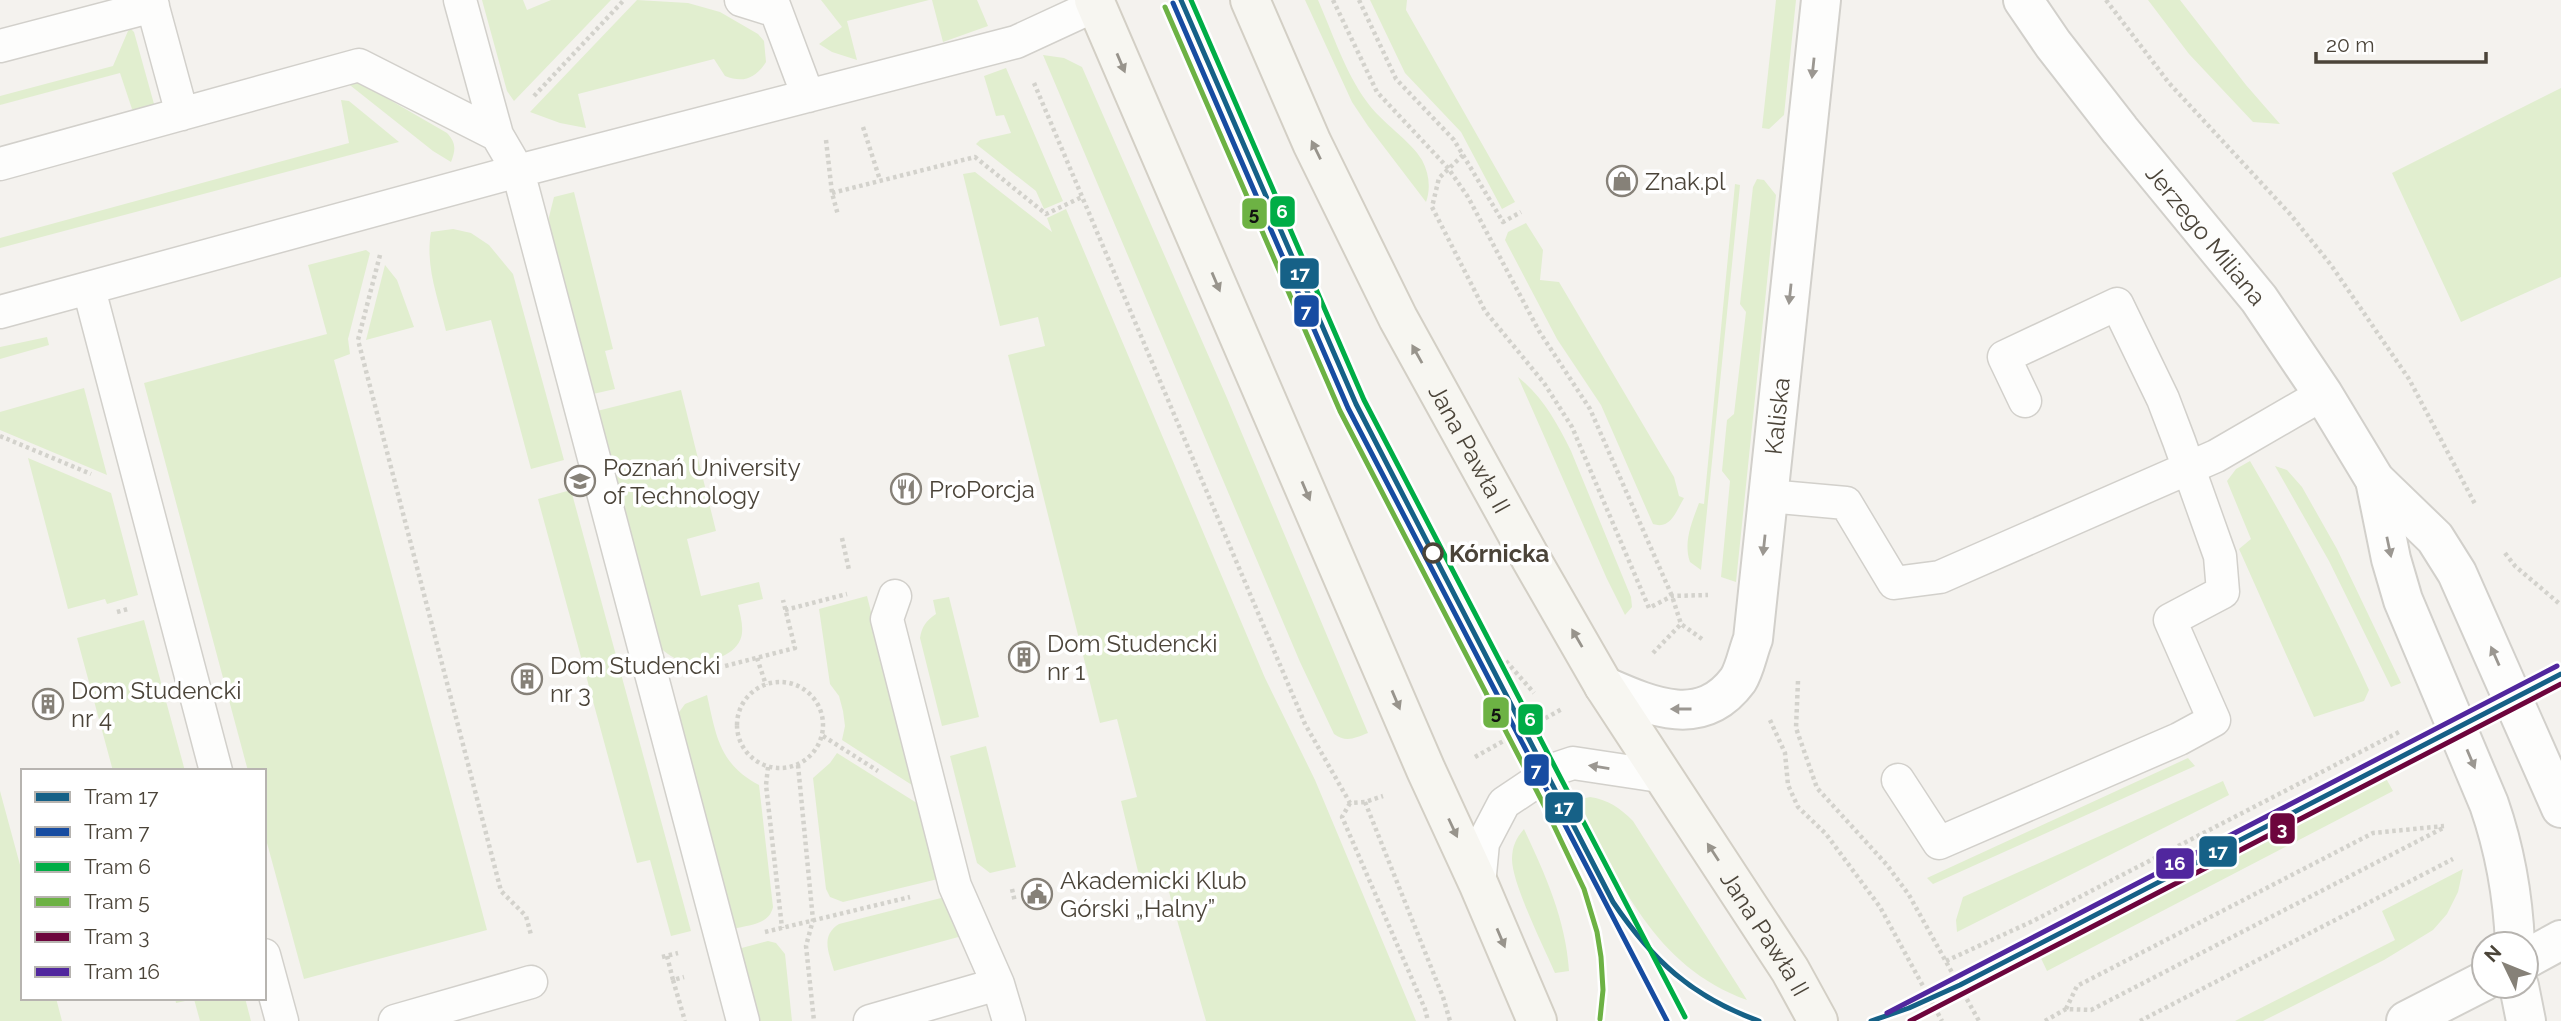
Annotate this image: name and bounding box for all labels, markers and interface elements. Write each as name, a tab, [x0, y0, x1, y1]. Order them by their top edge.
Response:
scale bar	[2316, 21, 2486, 65]
text: 20 m	[2326, 32, 2374, 57]
one-way arrow	[1116, 52, 1127, 73]
one-way arrow	[1807, 57, 1818, 79]
one-way arrow	[1310, 140, 1321, 160]
street label: Jerzego Miliana	[2140, 159, 2272, 311]
shop icon: Znak.pl	[1605, 164, 1639, 198]
place label: Znak.pl	[1645, 167, 1726, 196]
line badge: 6	[1269, 195, 1296, 228]
line badge: 5	[1241, 197, 1268, 230]
text: 6	[1276, 200, 1288, 222]
text: 5	[1249, 202, 1259, 224]
line badge: 17	[1279, 257, 1320, 290]
text: 17	[1290, 262, 1310, 284]
one-way arrow	[1211, 272, 1222, 293]
one-way arrow	[1784, 283, 1795, 305]
line badge: 7	[1293, 294, 1320, 328]
text: 7	[1301, 300, 1312, 322]
one-way arrow	[1411, 344, 1423, 363]
street label: Kaliska	[1758, 376, 1795, 456]
street label: Jana Pawła II	[1423, 379, 1517, 518]
place label: Poznań University of Technology	[603, 453, 801, 510]
school or university icon: Poznań University of Technology	[563, 464, 597, 498]
restaurant icon: ProPorcja	[889, 472, 923, 506]
place label: ProPorcja	[929, 475, 1035, 504]
one-way arrow	[1301, 481, 1312, 502]
one-way arrow	[1759, 534, 1770, 556]
one-way arrow	[2384, 536, 2395, 558]
place label: Kórnicka	[1449, 539, 1549, 568]
marker: Kórnicka	[1423, 543, 1443, 563]
one-way arrow	[1570, 628, 1583, 647]
place label: Dom Studencki nr 1	[1047, 629, 1217, 686]
building icon: Dom Studencki nr 1	[1007, 640, 1041, 674]
one-way arrow	[2489, 646, 2501, 666]
place label: Dom Studencki nr 3	[550, 651, 720, 708]
building icon: Dom Studencki nr 3	[510, 662, 544, 696]
place label: Dom Studencki nr 4	[71, 676, 241, 733]
building icon: Dom Studencki nr 4	[31, 687, 65, 721]
one-way arrow	[1391, 690, 1402, 711]
line badge: 5	[1482, 696, 1510, 729]
text: 5	[1491, 701, 1501, 723]
line badge: 6	[1517, 703, 1544, 736]
one-way arrow	[1670, 703, 1692, 715]
text: 6	[1524, 708, 1536, 730]
one-way arrow	[2465, 749, 2476, 770]
line badge: 7	[1523, 753, 1550, 787]
text: 7	[1531, 759, 1542, 781]
one-way arrow	[1588, 761, 1610, 772]
legend	[21, 769, 266, 1000]
text: Tram 17	[84, 784, 159, 809]
line badge: 17	[1544, 791, 1584, 824]
text: 17	[1554, 796, 1574, 818]
line badge: 3	[2269, 812, 2296, 845]
one-way arrow	[1447, 817, 1458, 838]
text: 3	[2277, 817, 2287, 839]
text: Tram 7	[84, 819, 150, 844]
line badge: 17	[2198, 835, 2238, 868]
text: 17	[2208, 840, 2228, 862]
one-way arrow	[1706, 842, 1719, 862]
line badge: 16	[2155, 847, 2195, 880]
text: 16	[2165, 852, 2185, 874]
text: Tram 6	[84, 854, 151, 879]
street label: Jana Pawła II	[1715, 865, 1816, 1001]
place label: Akademicki Klub Górski „Halny”	[1060, 866, 1247, 923]
public building icon: Akademicki Klub Górski „Halny”	[1020, 877, 1054, 911]
text: Tram 5	[84, 889, 150, 914]
text: Tram 3	[84, 924, 150, 949]
one-way arrow	[1495, 928, 1507, 948]
north arrow	[2470, 930, 2540, 1000]
text: N	[2480, 941, 2506, 966]
text: Tram 16	[84, 959, 160, 984]

